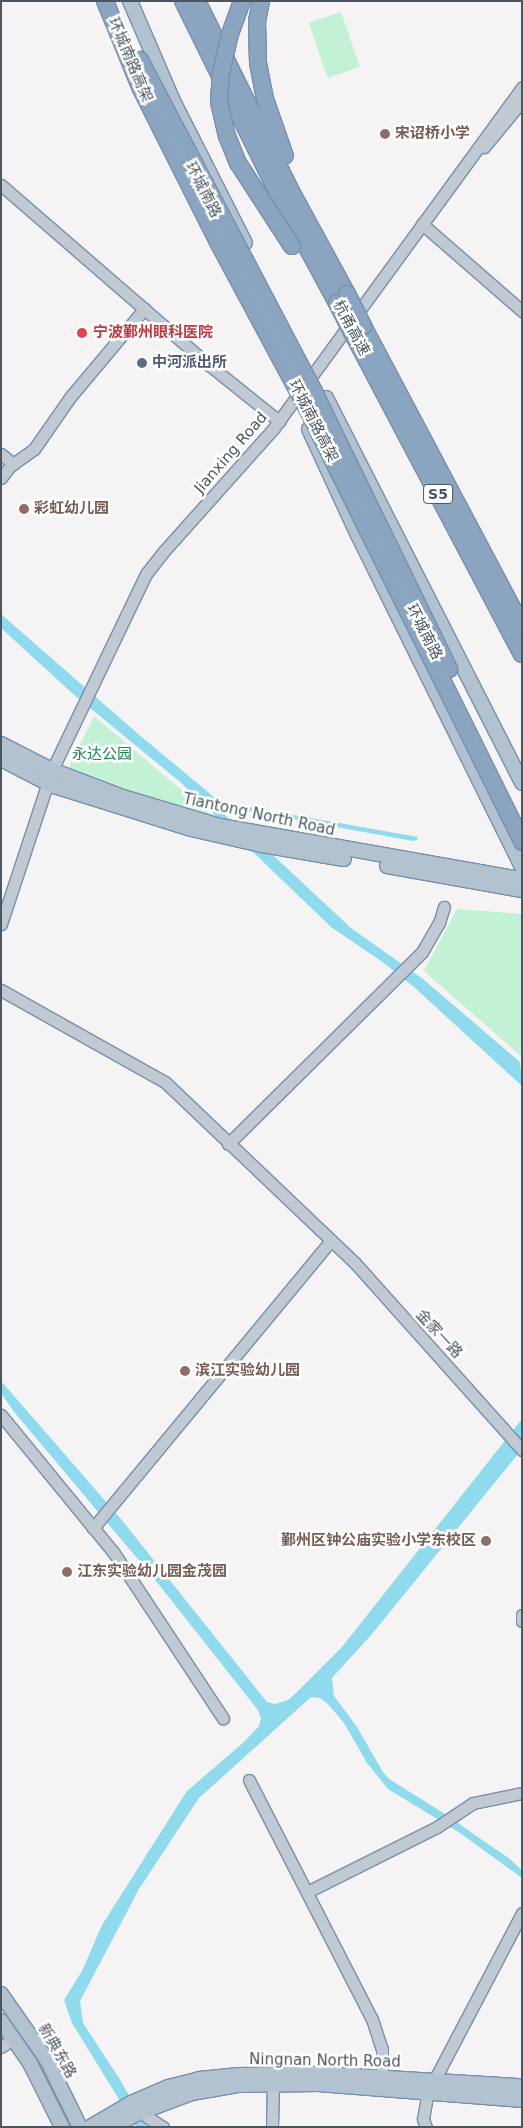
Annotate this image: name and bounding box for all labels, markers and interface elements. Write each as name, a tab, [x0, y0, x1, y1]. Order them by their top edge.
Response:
street label: 环城南路高架	[104, 15, 156, 105]
place label: 宋诏桥小学	[395, 125, 470, 143]
marker: 宋诏桥小学	[379, 128, 391, 140]
street label: 环城南路	[181, 159, 225, 221]
street label: 杭甬高速	[329, 297, 373, 359]
place label: 宁波鄞州眼科医院	[93, 324, 213, 342]
marker: 宁波鄞州眼科医院	[75, 326, 89, 340]
place label: 中河派出所	[152, 354, 227, 372]
marker: 中河派出所	[136, 357, 148, 369]
street label: 环城南路高架	[285, 377, 341, 465]
street label: Jianxing Road	[191, 409, 271, 497]
road number: S5	[423, 482, 453, 506]
place label: 彩虹幼儿园	[34, 500, 109, 518]
marker: 彩虹幼儿园	[18, 503, 30, 515]
street label: 环城南路	[402, 601, 446, 663]
park label: 永达公园	[72, 746, 132, 764]
street label: Tiantong North Road	[181, 790, 337, 840]
street label: 金家一路	[412, 1306, 466, 1362]
place label: 滨江实验幼儿园	[195, 1362, 300, 1380]
marker: 滨江实验幼儿园	[179, 1365, 191, 1377]
place label: 鄞州区钟公庙实验小学东校区	[281, 1532, 476, 1550]
marker: 鄞州区钟公庙实验小学东校区	[480, 1535, 492, 1547]
place label: 江东实验幼儿园金茂园	[77, 1563, 227, 1581]
marker: 江东实验幼儿园金茂园	[61, 1566, 73, 1578]
street label: 新典东路	[34, 2021, 80, 2081]
street label: Ningnan North Road	[249, 2051, 401, 2071]

